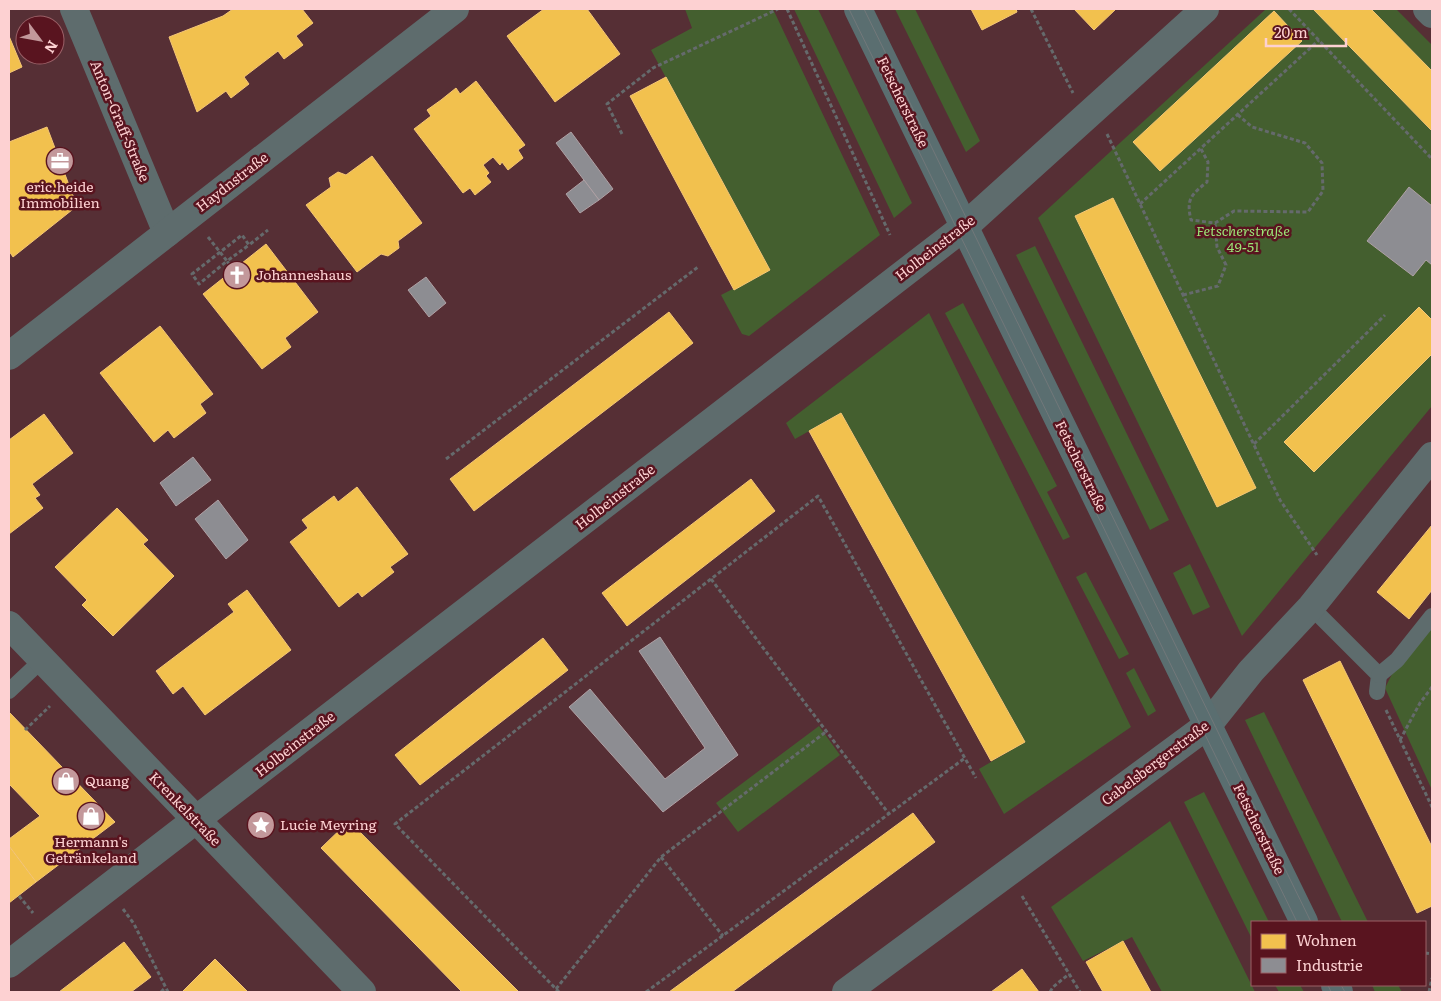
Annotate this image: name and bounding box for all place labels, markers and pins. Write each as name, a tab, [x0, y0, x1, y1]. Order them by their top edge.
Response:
office icon: eric.heide Immobilien	[45, 146, 75, 176]
place label: eric.heide Immobilien	[20, 176, 100, 212]
church icon: Johanneshaus	[222, 260, 252, 290]
place label: Johanneshaus	[256, 264, 351, 284]
shop icon: Quang	[51, 766, 81, 796]
place label: Quang	[85, 770, 129, 790]
shop icon: Hermann's Getränkeland	[76, 801, 106, 831]
place icon: Lucie Meyring	[246, 810, 276, 840]
place label: Lucie Meyring	[280, 814, 377, 834]
place label: Hermann's Getränkeland	[45, 831, 137, 867]

